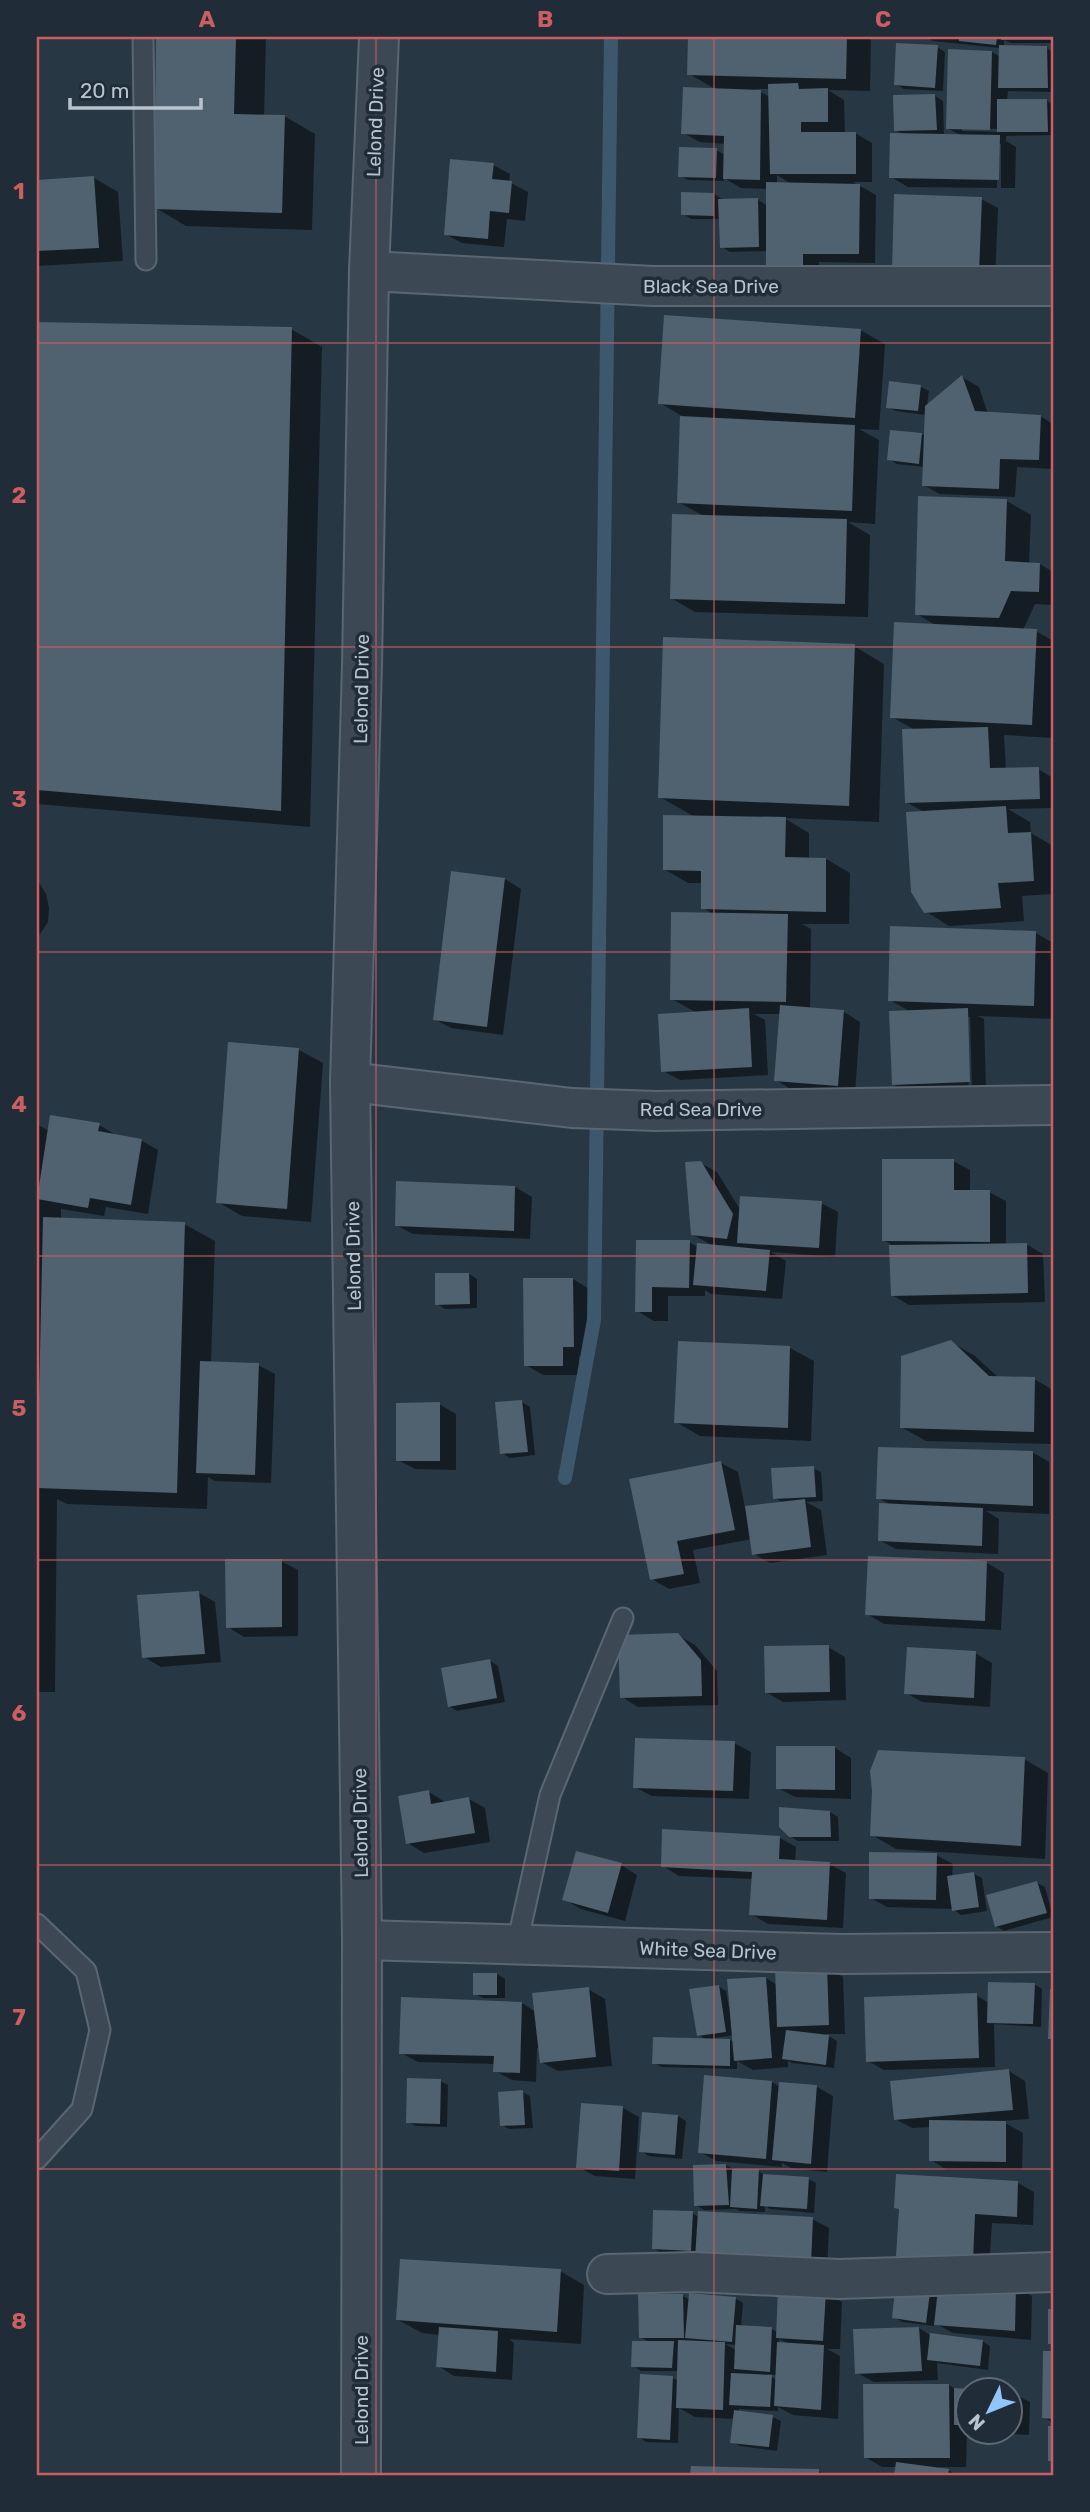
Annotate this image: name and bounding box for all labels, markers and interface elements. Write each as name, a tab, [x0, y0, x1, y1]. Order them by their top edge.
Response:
text: A	[199, 5, 216, 33]
text: B	[537, 5, 553, 33]
text: C	[875, 5, 891, 33]
scale bar	[70, 66, 201, 110]
street label: Lelond Drive	[362, 67, 389, 177]
text: 20 m	[80, 78, 129, 103]
text: 1	[13, 177, 25, 205]
street label: Black Sea Drive	[643, 275, 779, 298]
text: 2	[12, 481, 26, 509]
street label: Lelond Drive	[349, 634, 374, 744]
text: 3	[11, 785, 27, 813]
text: 4	[11, 1090, 27, 1118]
street label: Red Sea Drive	[640, 1098, 762, 1121]
street label: Lelond Drive	[341, 1201, 366, 1311]
text: 5	[12, 1394, 27, 1422]
text: 6	[12, 1699, 27, 1727]
street label: Lelond Drive	[348, 1768, 373, 1878]
street label: White Sea Drive	[639, 1937, 777, 1964]
text: 7	[12, 2003, 26, 2031]
text: 8	[11, 2307, 27, 2335]
street label: Lelond Drive	[350, 2335, 373, 2445]
north arrow	[954, 2376, 1024, 2446]
text: N	[964, 2409, 990, 2435]

